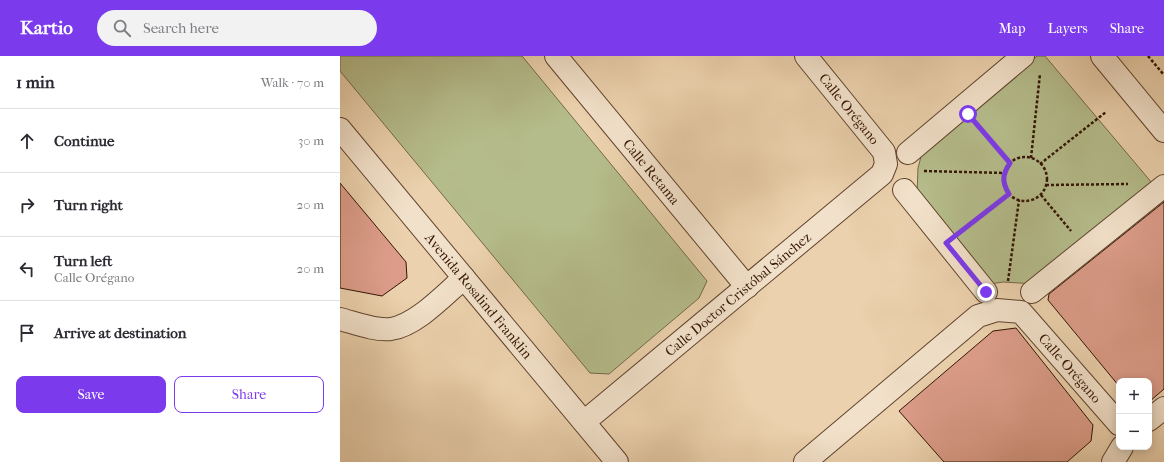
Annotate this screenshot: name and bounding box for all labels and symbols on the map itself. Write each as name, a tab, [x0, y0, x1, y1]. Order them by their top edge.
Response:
street label: Calle Orégano	[815, 70, 883, 148]
route start	[959, 105, 977, 123]
street label: Calle Retama	[620, 135, 684, 208]
street label: Calle Doctor Cristóbal Sánchez	[661, 228, 814, 360]
street label: Avenida Rosalind Franklin	[421, 229, 536, 362]
route end	[977, 283, 995, 301]
street label: Calle Orégano	[1035, 330, 1105, 406]

